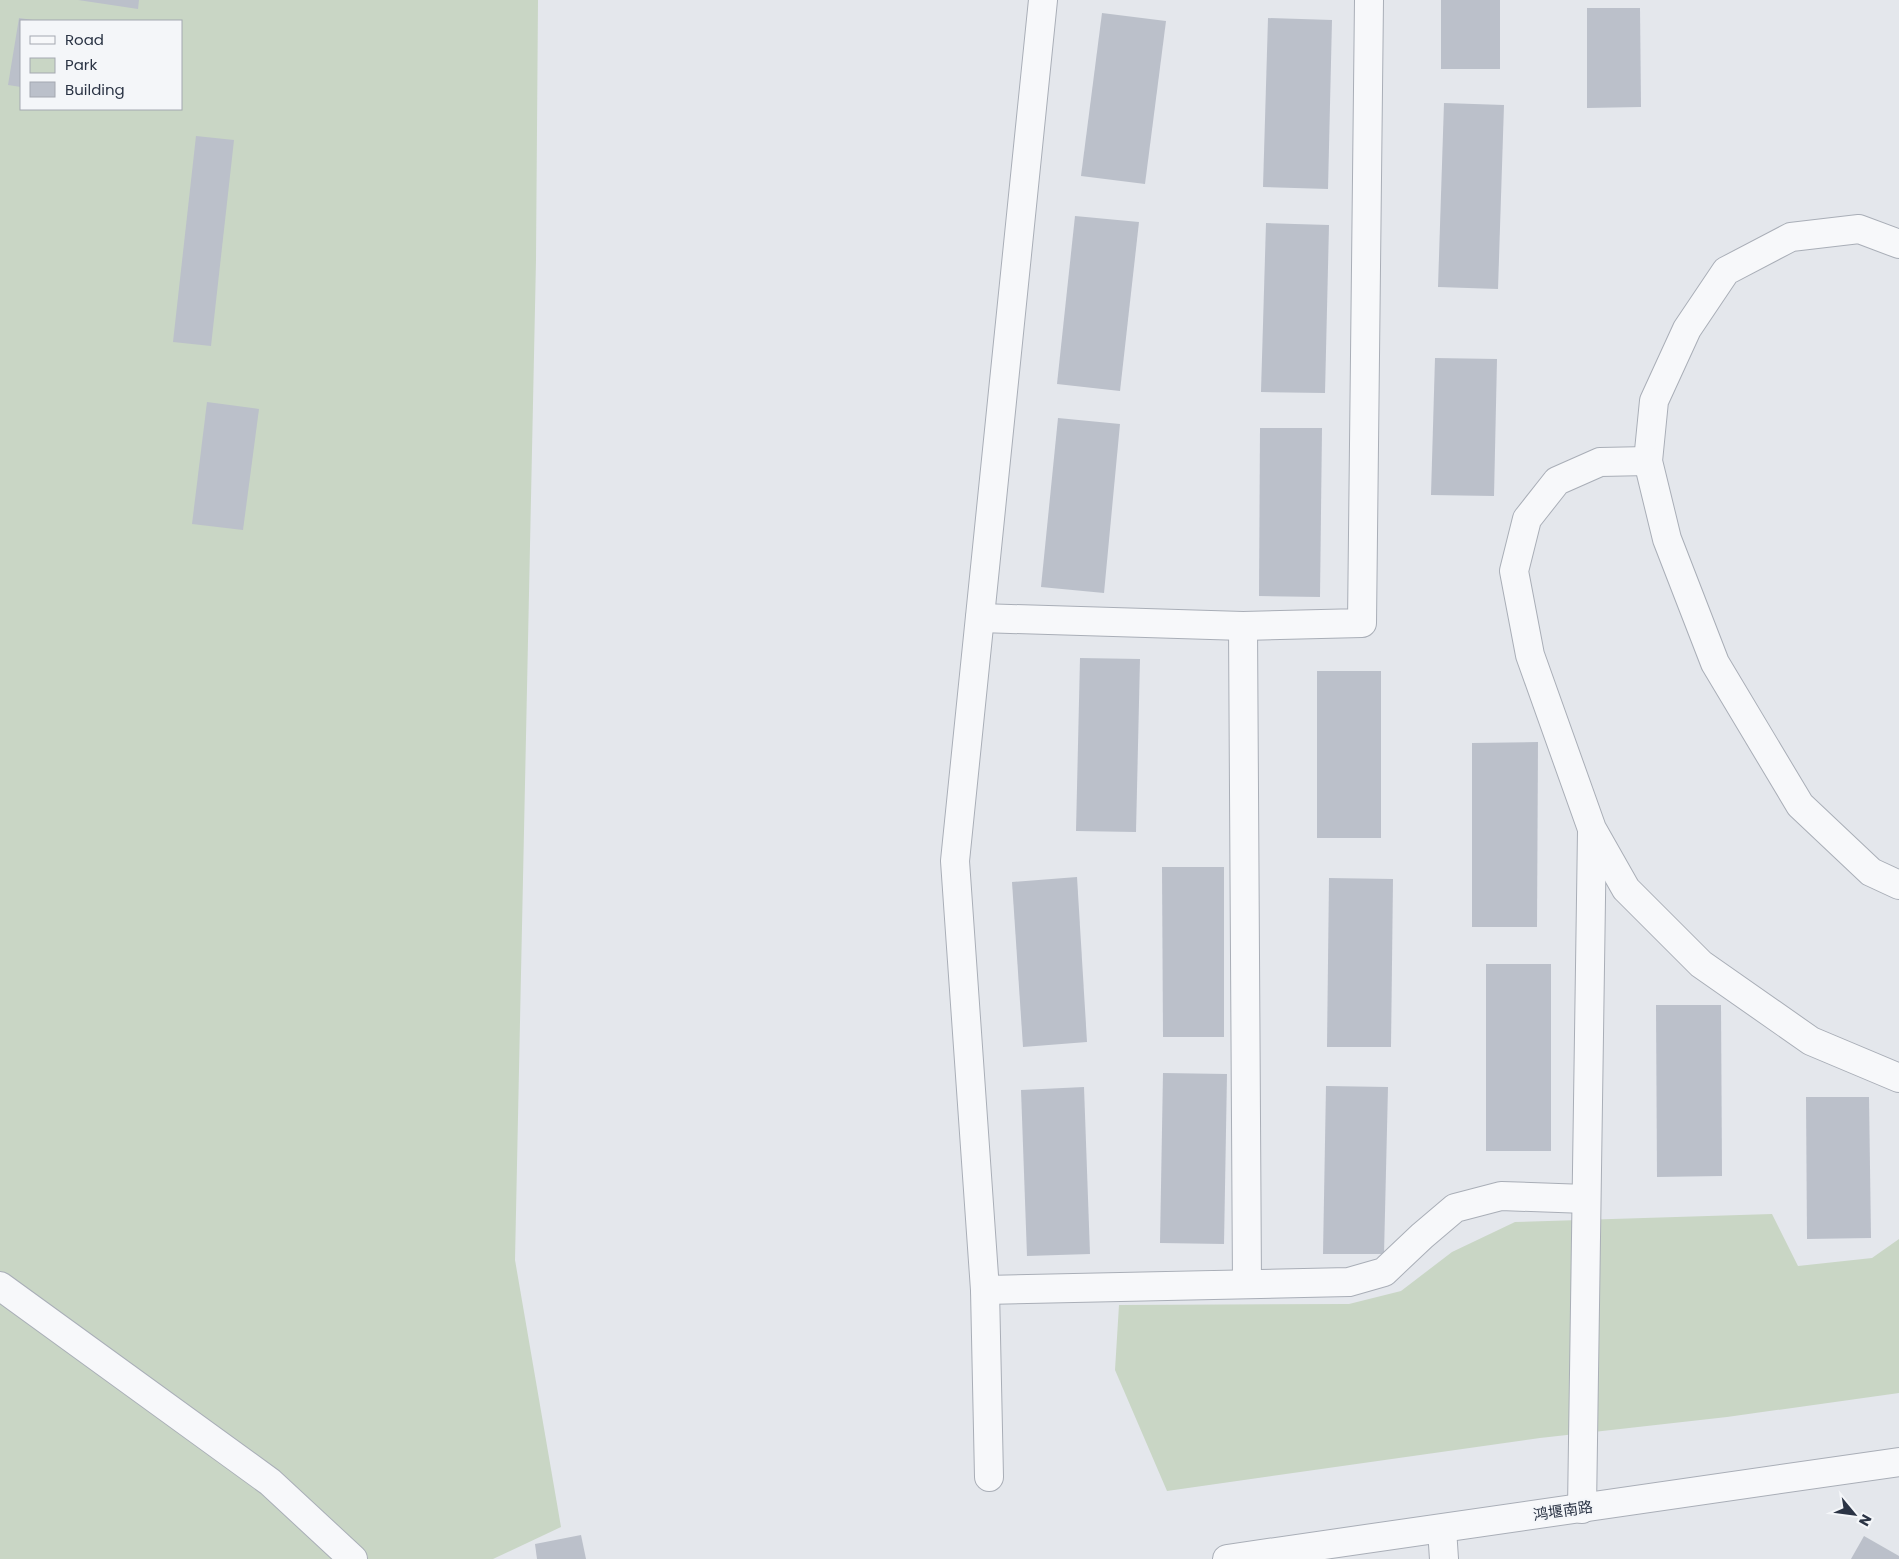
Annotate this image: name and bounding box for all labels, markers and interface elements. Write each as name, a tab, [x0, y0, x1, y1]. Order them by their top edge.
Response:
legend	[20, 20, 182, 110]
text: Road	[65, 29, 104, 50]
text: Park	[65, 54, 97, 75]
text: Building	[65, 79, 125, 100]
north arrow	[1829, 1489, 1879, 1539]
street label: 鸿堰南路	[1532, 1496, 1594, 1525]
text: N	[1854, 1511, 1877, 1530]

